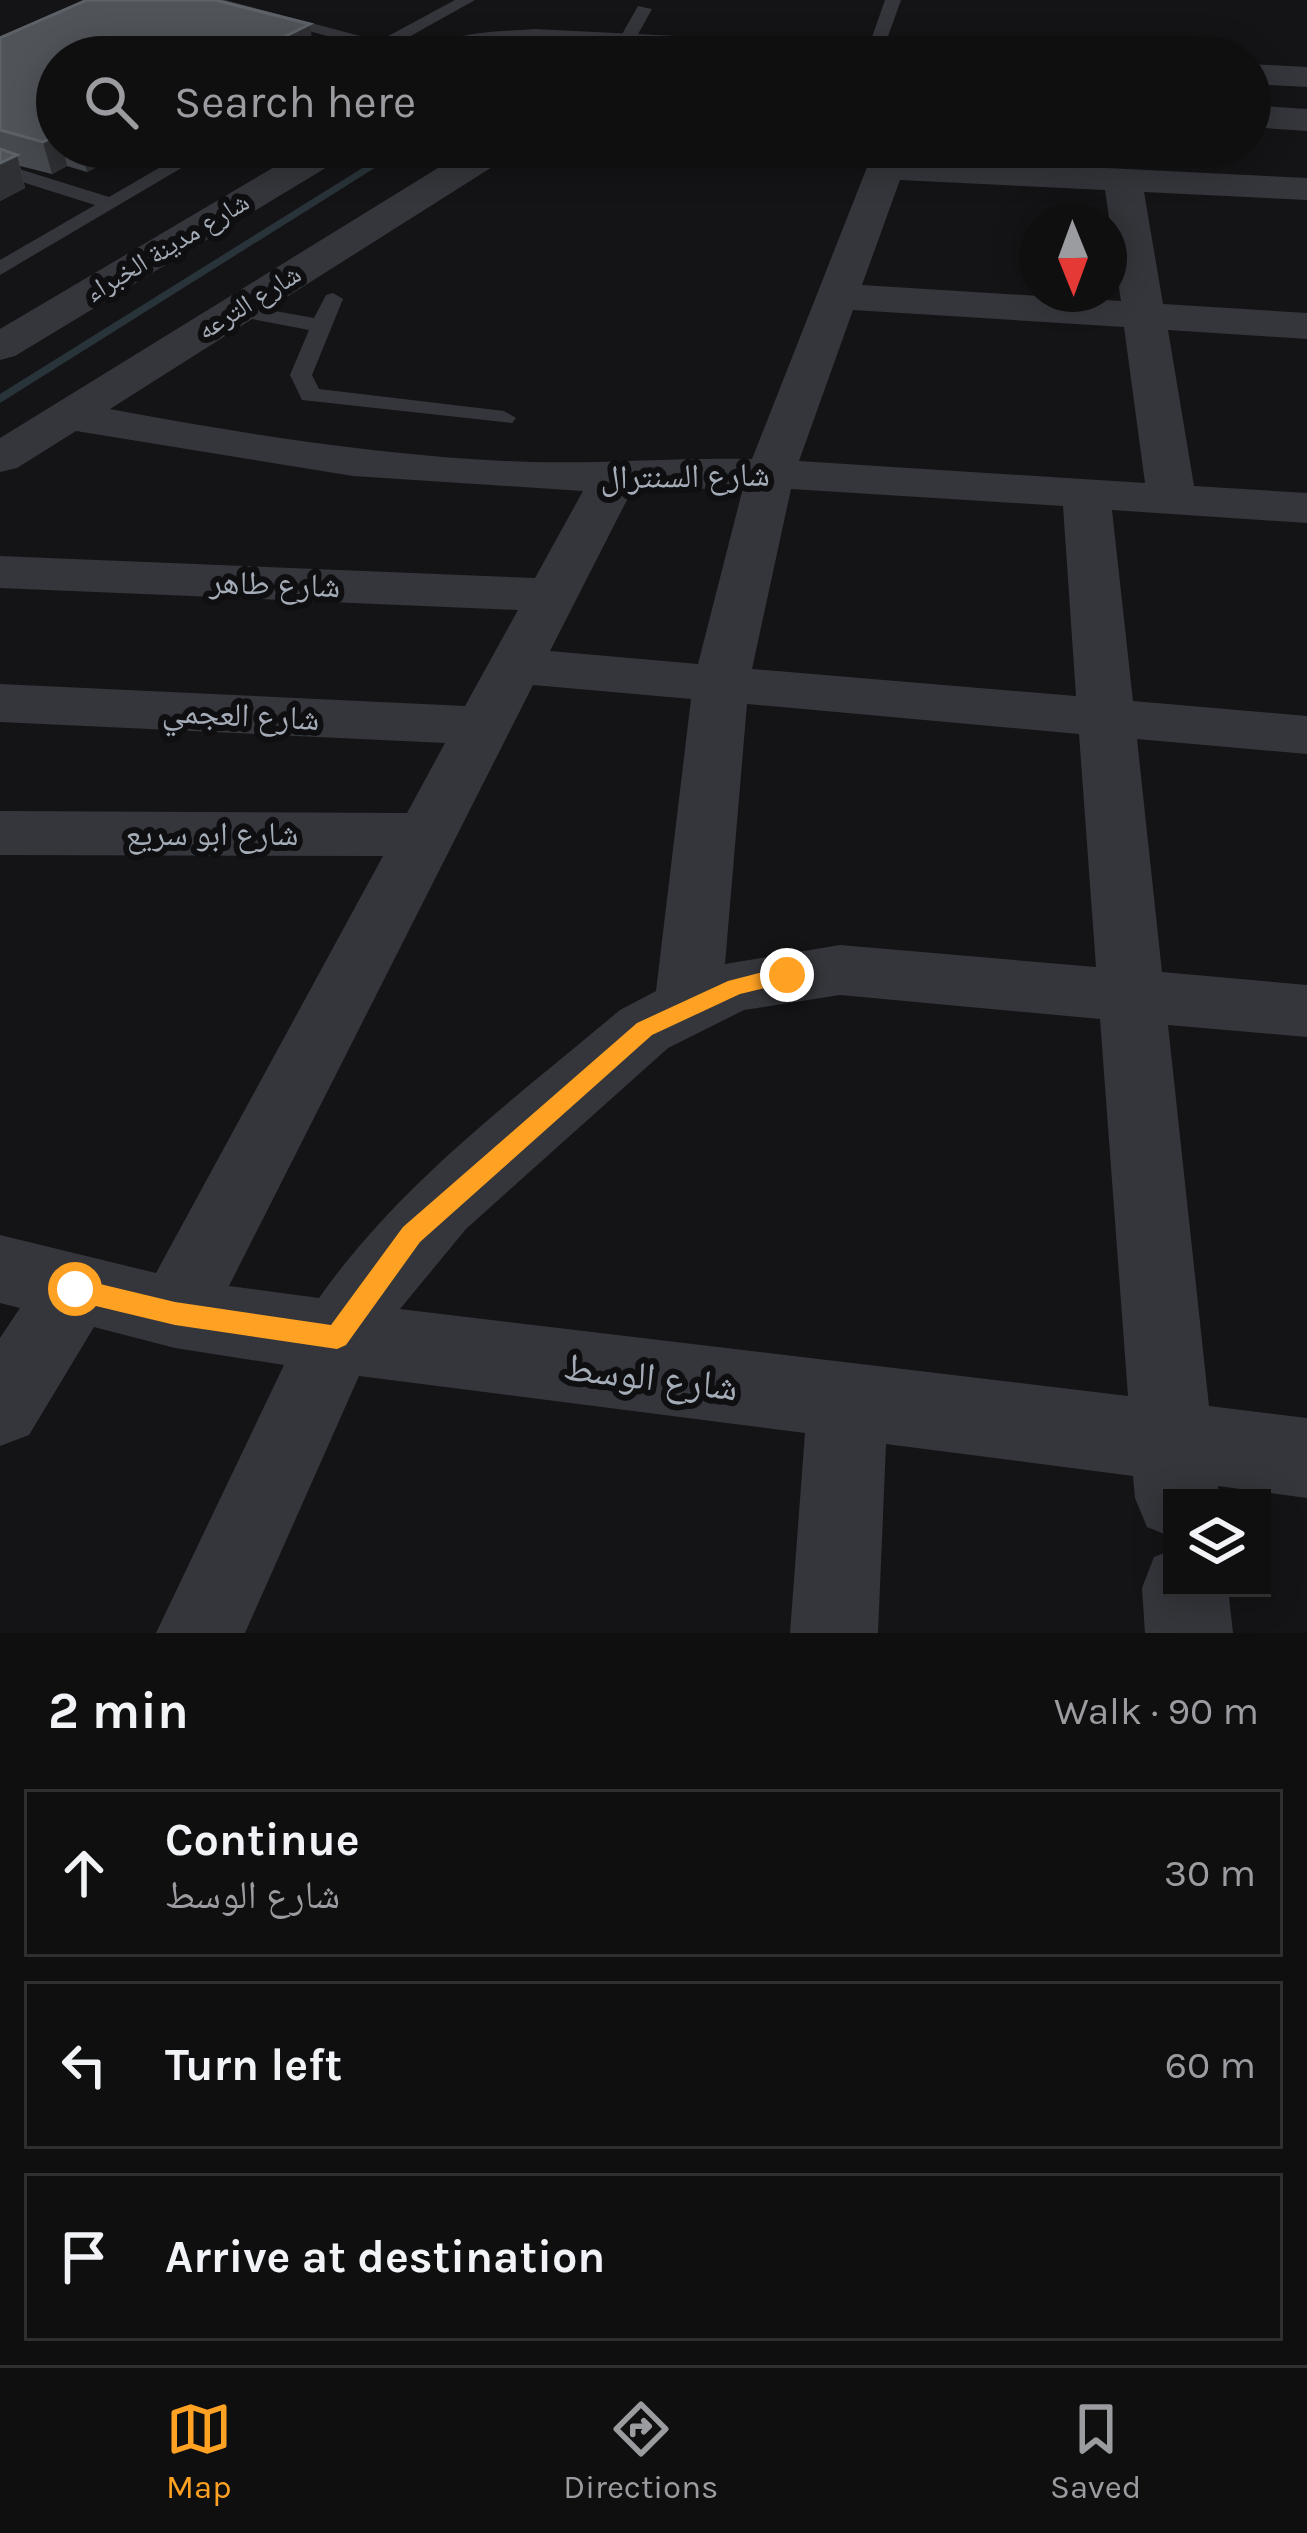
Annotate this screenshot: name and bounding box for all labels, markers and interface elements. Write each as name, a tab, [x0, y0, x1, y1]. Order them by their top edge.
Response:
search box	[36, 36, 1271, 168]
icon: search	[78, 69, 144, 135]
text: Search here	[174, 76, 416, 128]
street label: شارع مدينة الخبراء	[79, 185, 255, 309]
north arrow	[1019, 204, 1127, 312]
street label: شارع الترعه	[191, 258, 307, 347]
street label: شارع السنترال	[600, 456, 770, 497]
street label: شارع طاهر	[208, 563, 341, 606]
street label: شارع العجمي	[161, 692, 321, 744]
street label: شارع ابو سريع	[126, 815, 298, 855]
route end	[760, 948, 814, 1002]
route start	[48, 1262, 102, 1316]
street label: شارع الوسط	[561, 1344, 741, 1411]
map controls	[1163, 1489, 1271, 1597]
button: layers	[1163, 1489, 1271, 1597]
text: 2 min	[48, 1681, 189, 1741]
text: Walk · 90 m	[1054, 1688, 1259, 1734]
text: Continue	[165, 1814, 360, 1866]
icon: ahead	[51, 1840, 117, 1906]
text: 30 m	[1164, 1850, 1256, 1896]
text: شارع الوسط	[165, 1872, 340, 1918]
icon: left	[51, 2032, 117, 2098]
text: Turn left	[165, 2039, 342, 2091]
text: 60 m	[1165, 2042, 1256, 2088]
icon: arrive	[51, 2224, 117, 2290]
text: Arrive at destination	[165, 2231, 605, 2283]
tab: Map	[166, 2396, 232, 2506]
tab: Directions	[563, 2396, 718, 2506]
tab: Saved	[1050, 2396, 1141, 2506]

